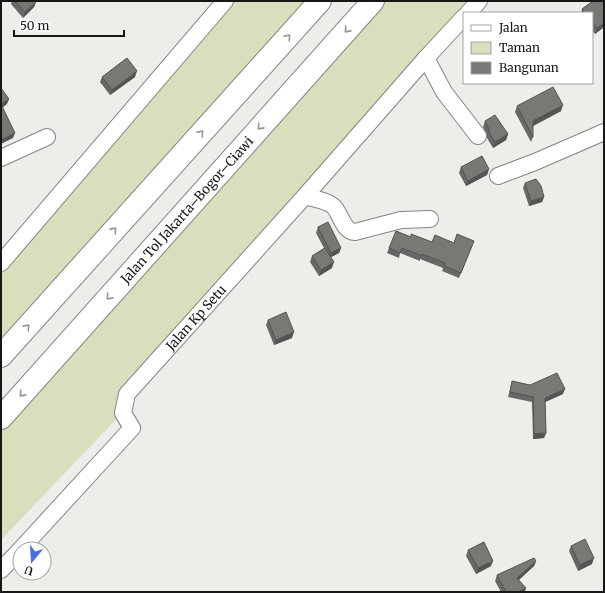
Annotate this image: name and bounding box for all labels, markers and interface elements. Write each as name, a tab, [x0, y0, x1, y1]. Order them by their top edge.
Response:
scale bar	[14, 12, 124, 38]
legend	[463, 12, 593, 84]
text: 50 m	[20, 18, 49, 33]
text: Jalan	[498, 20, 528, 35]
one-way arrow	[344, 25, 352, 33]
one-way arrow	[283, 34, 290, 41]
text: Taman	[499, 40, 540, 55]
text: Bangunan	[499, 60, 559, 75]
one-way arrow	[258, 122, 265, 130]
one-way arrow	[196, 131, 203, 138]
street label: Jalan Tol Jakarta–Bogor–Ciawi	[116, 133, 257, 288]
one-way arrow	[109, 227, 117, 235]
street label: Jalan Kp Setu	[161, 281, 230, 355]
one-way arrow	[107, 293, 114, 300]
one-way arrow	[22, 324, 30, 332]
one-way arrow	[20, 390, 27, 397]
north arrow	[12, 541, 52, 581]
text: U	[22, 562, 35, 578]

